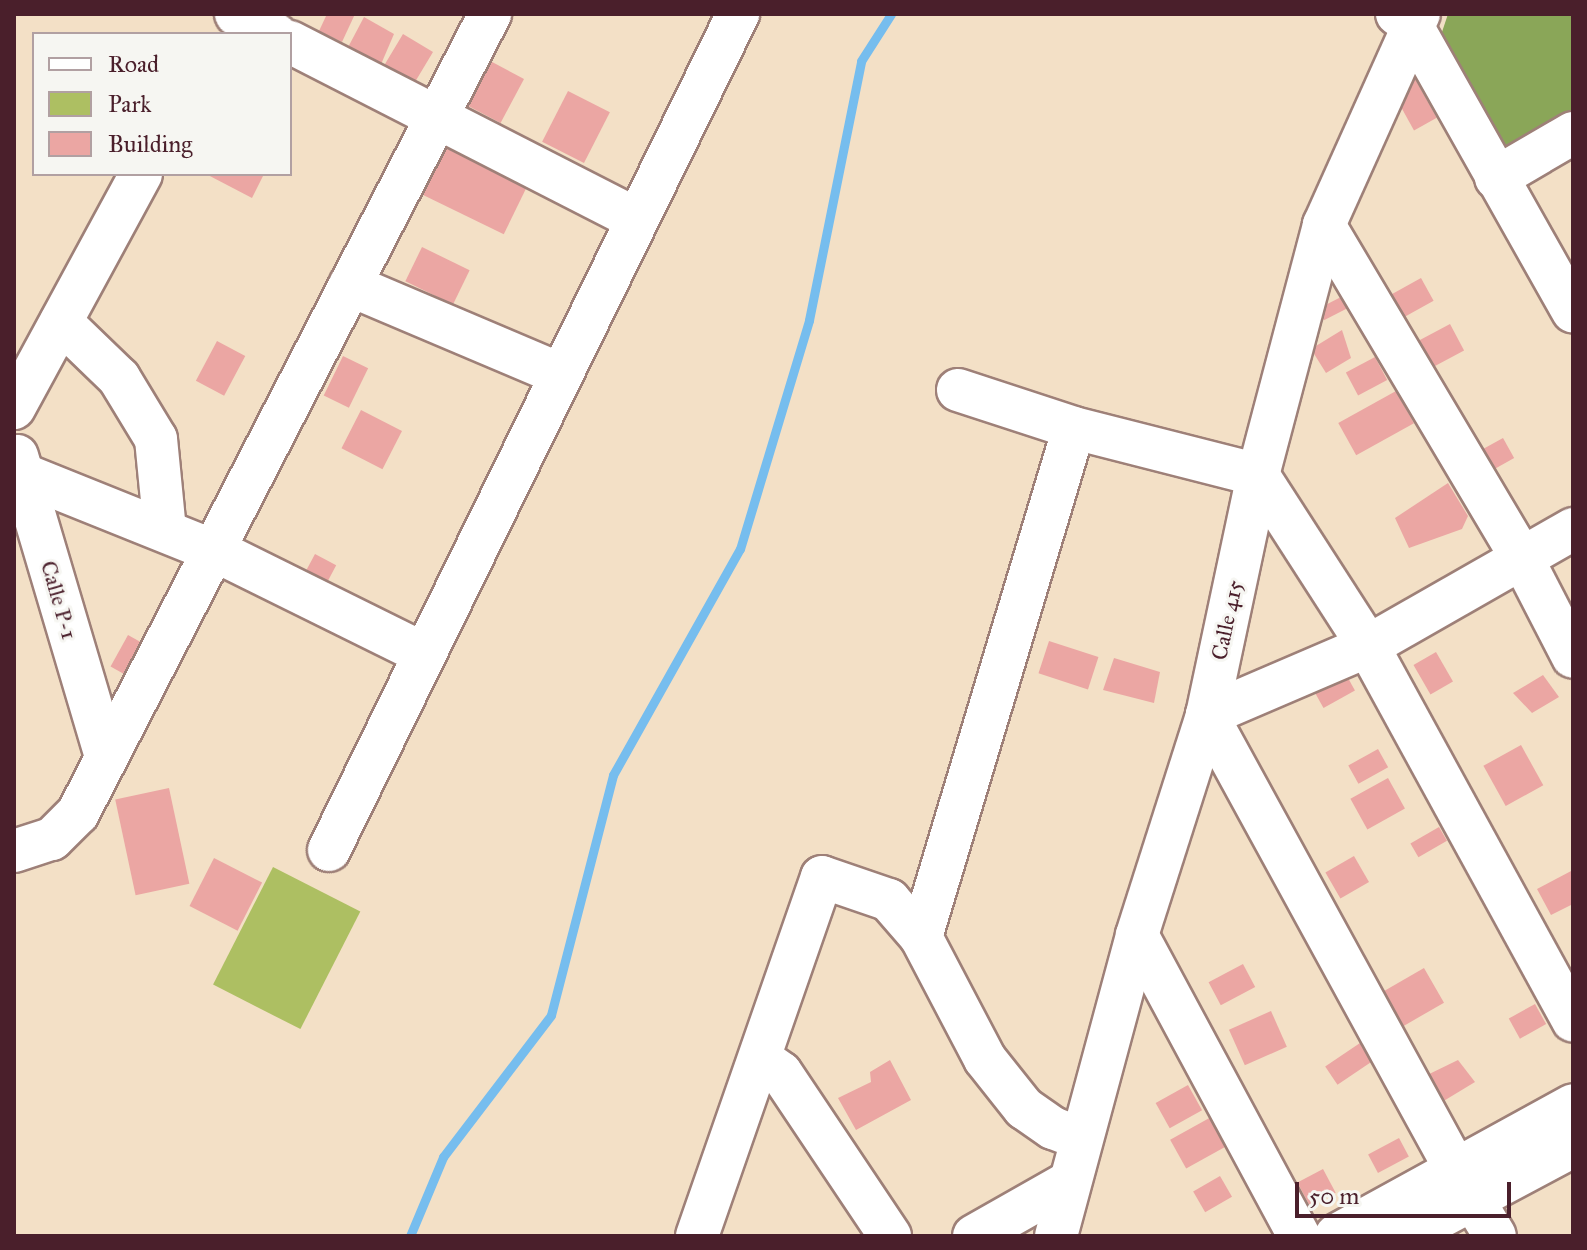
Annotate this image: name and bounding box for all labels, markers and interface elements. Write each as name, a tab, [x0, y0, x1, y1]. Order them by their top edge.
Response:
legend	[32, 32, 292, 176]
text: Road	[108, 49, 159, 79]
text: Park	[108, 89, 151, 119]
text: Building	[108, 129, 193, 159]
street label: Calle P-1	[35, 558, 83, 642]
street label: Calle 415	[1206, 578, 1248, 662]
scale bar	[1299, 1166, 1515, 1216]
text: 50 m	[1309, 1181, 1359, 1211]

